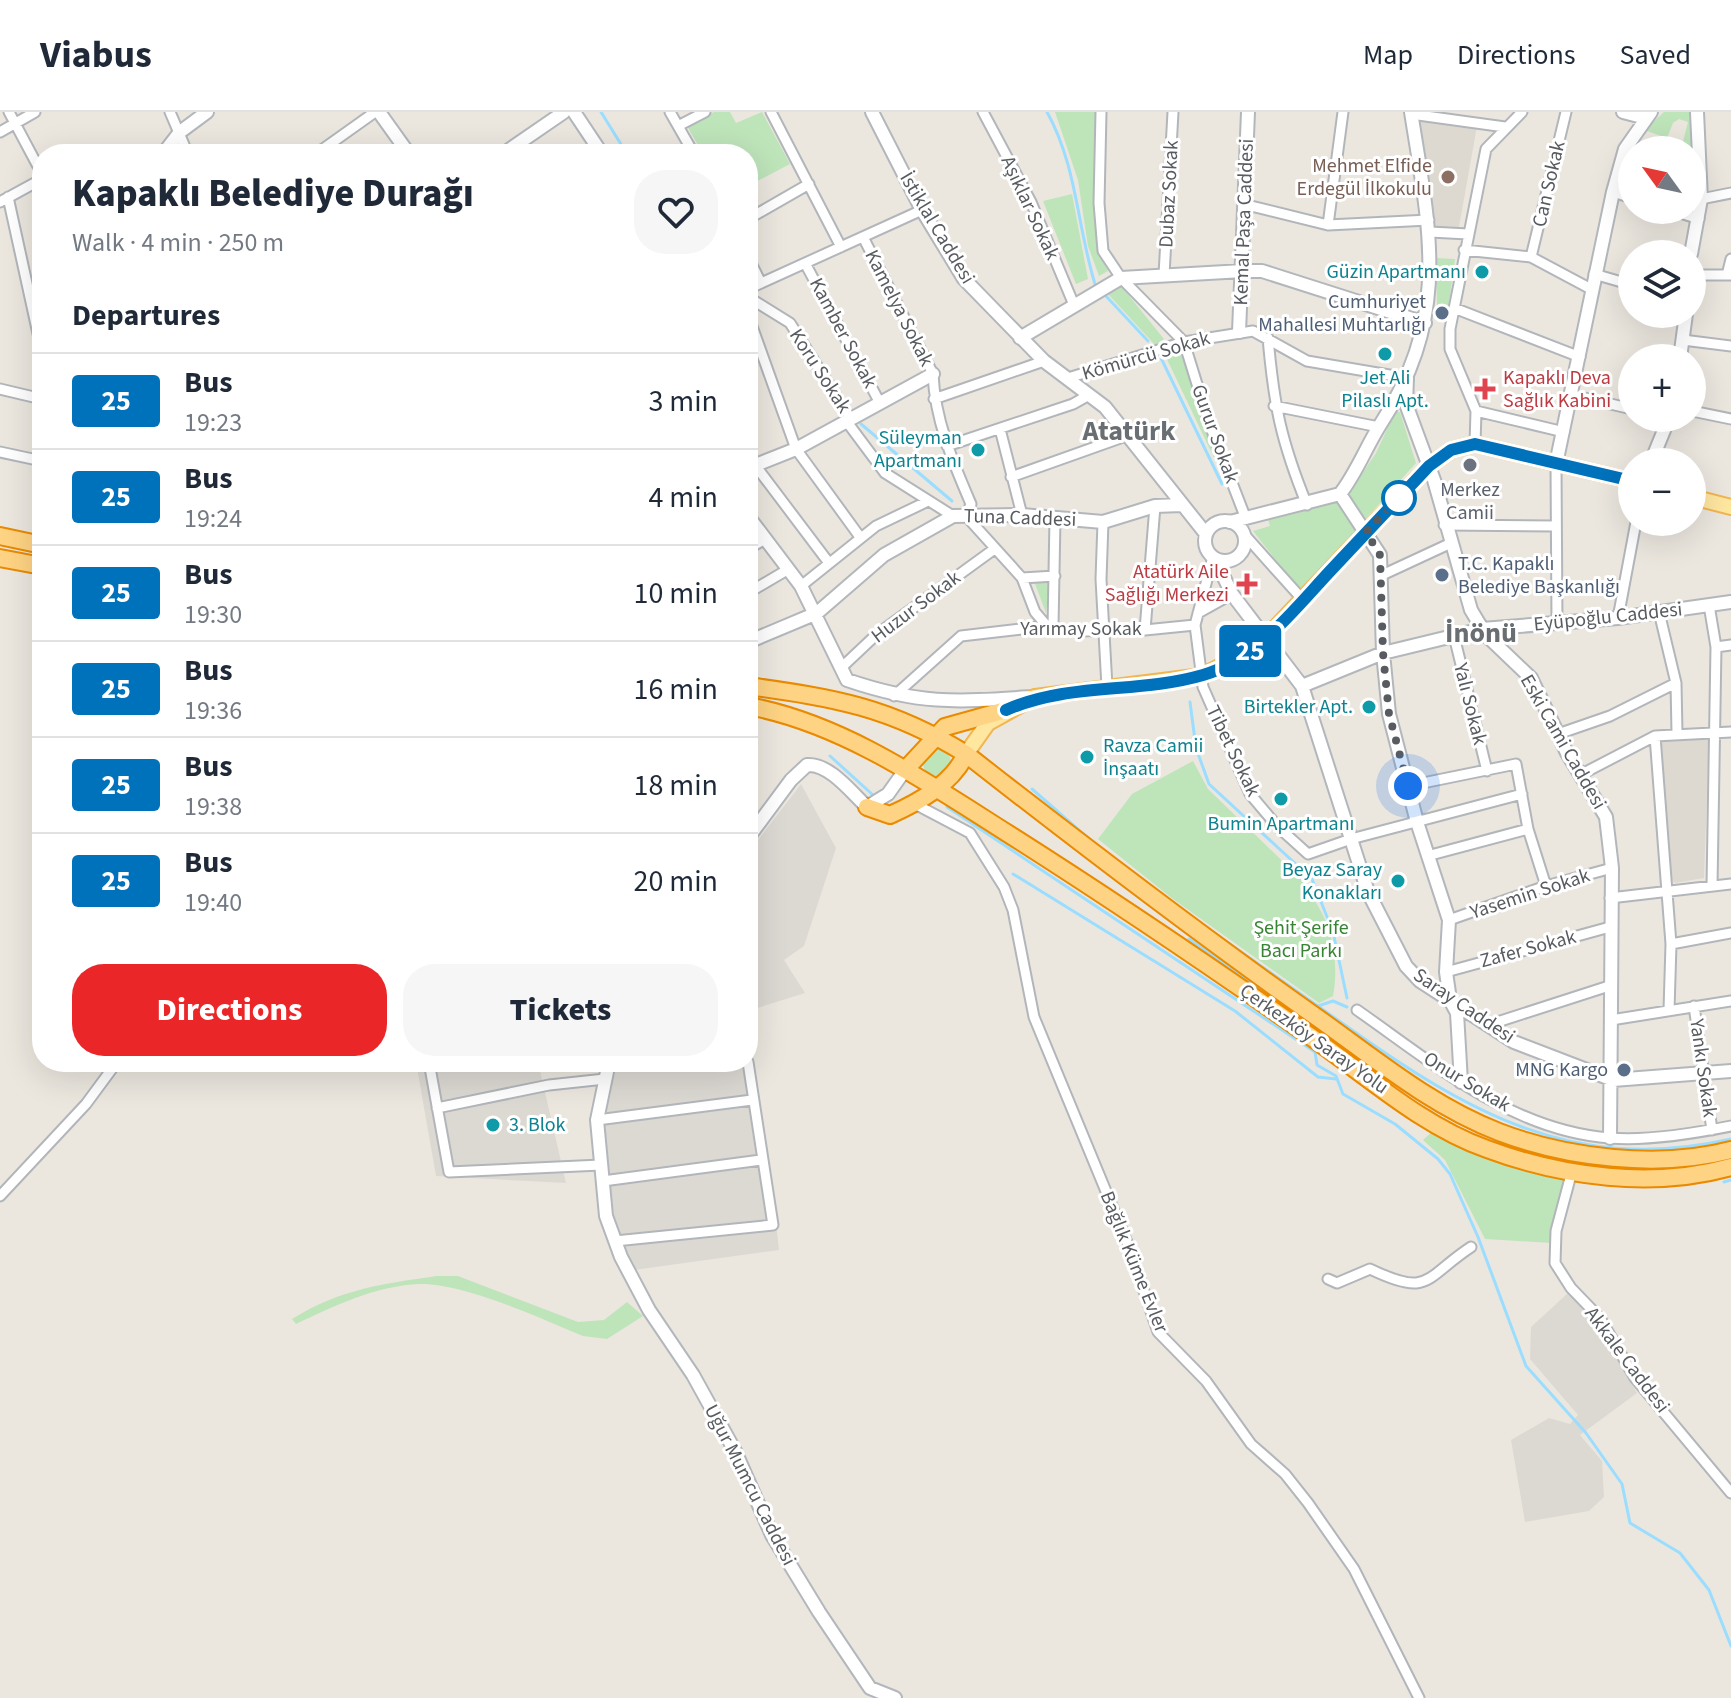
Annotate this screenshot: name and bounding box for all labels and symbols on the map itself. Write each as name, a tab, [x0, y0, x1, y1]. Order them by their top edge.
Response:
north arrow	[1618, 136, 1706, 224]
street label: Kemal Paşa Caddesi	[1227, 138, 1261, 306]
street label: Can Sokak	[1526, 138, 1573, 230]
street label: Dubaz Sokak	[1152, 139, 1186, 249]
street label: Aşıklar Sokak	[994, 151, 1066, 265]
place label: Mehmet Elfide Erdegül İlkokulu	[1297, 152, 1432, 203]
street label: İstiklal Caddesi	[893, 167, 981, 289]
marker: Mehmet Elfide Erdegül İlkokulu	[1439, 168, 1457, 186]
street label: Kamelya Sokak	[858, 245, 940, 371]
place label: Güzin Apartmanı	[1326, 258, 1466, 286]
marker: Güzin Apartmanı	[1473, 263, 1491, 281]
street label: Kamber Sokak	[802, 273, 884, 393]
place label: Cumhuriyet Mahallesi Muhtarlığı	[1258, 288, 1426, 339]
marker: Cumhuriyet Mahallesi Muhtarlığı	[1433, 304, 1451, 322]
street label: Koru Sokak	[782, 323, 858, 419]
street label: Kömürcü Sokak	[1079, 324, 1213, 388]
marker: Jet Ali Pilaslı Apt.	[1376, 345, 1394, 363]
place label: Jet Ali Pilaslı Apt.	[1341, 364, 1429, 415]
place label: Kapaklı Deva Sağlık Kabini	[1503, 364, 1611, 415]
marker: Kapaklı Deva Sağlık Kabini	[1474, 378, 1496, 400]
street label: Gurur Sokak	[1184, 381, 1246, 487]
district label: Atatürk	[1081, 411, 1176, 451]
place label: Süleyman Apartmanı	[874, 424, 962, 475]
marker: Süleyman Apartmanı	[969, 441, 987, 459]
marker: Merkez Camii	[1461, 456, 1479, 474]
place label: Merkez Camii	[1440, 476, 1500, 527]
unlabelled marker	[1382, 481, 1416, 515]
street label: Tuna Caddesi	[963, 502, 1077, 534]
place label: T.C. Kapaklı Belediye Başkanlığı	[1458, 550, 1620, 601]
place label: Atatürk Aile Sağlığı Merkezi	[1105, 558, 1229, 609]
street label: Huzur Sokak	[866, 564, 967, 650]
marker: T.C. Kapaklı Belediye Başkanlığı	[1433, 566, 1451, 584]
marker: Atatürk Aile Sağlığı Merkezi	[1236, 573, 1258, 595]
street label: Eyüpoğlu Caddesi	[1532, 595, 1684, 639]
district label: İnönü	[1445, 613, 1517, 653]
street label: Yarımay Sokak	[1019, 615, 1142, 643]
line badge: 25	[1214, 625, 1286, 677]
street label: Yalı Sokak	[1446, 659, 1494, 748]
street label: Eski Cami Caddesi	[1513, 669, 1613, 815]
place label: Birtekler Apt.	[1244, 693, 1353, 721]
marker: Birtekler Apt.	[1360, 698, 1378, 716]
street label: Tibet Sokak	[1199, 701, 1267, 801]
place label: Ravza Camii İnşaatı	[1103, 732, 1203, 783]
marker: Ravza Camii İnşaatı	[1078, 748, 1096, 766]
your location	[1388, 766, 1428, 806]
marker: Bumin Apartmanı	[1272, 790, 1290, 808]
place label: Bumin Apartmanı	[1207, 810, 1355, 838]
place label: Beyaz Saray Konakları	[1282, 856, 1383, 907]
street label: Yasemin Sokak	[1466, 861, 1593, 927]
marker: Beyaz Saray Konakları	[1389, 872, 1407, 890]
park label: Şehit Şerife Bacı Parkı	[1253, 914, 1349, 965]
street label: Zafer Sokak	[1477, 923, 1579, 975]
street label: Saray Caddesi	[1407, 962, 1521, 1050]
street label: Çerkezköy Saray Yolu	[1234, 977, 1394, 1101]
street label: Yankı Sokak	[1682, 1016, 1724, 1119]
street label: Onur Sokak	[1418, 1045, 1516, 1119]
place label: MNG Kargo	[1515, 1056, 1608, 1084]
marker: MNG Kargo	[1615, 1061, 1633, 1079]
place label: 3. Blok	[509, 1111, 566, 1139]
marker: 3. Blok	[484, 1116, 502, 1134]
street label: Bağlık Küme Evler	[1093, 1187, 1175, 1337]
street label: Akkale Caddesi	[1578, 1301, 1676, 1419]
street label: Uğur Mumcu Caddesi	[697, 1400, 803, 1570]

